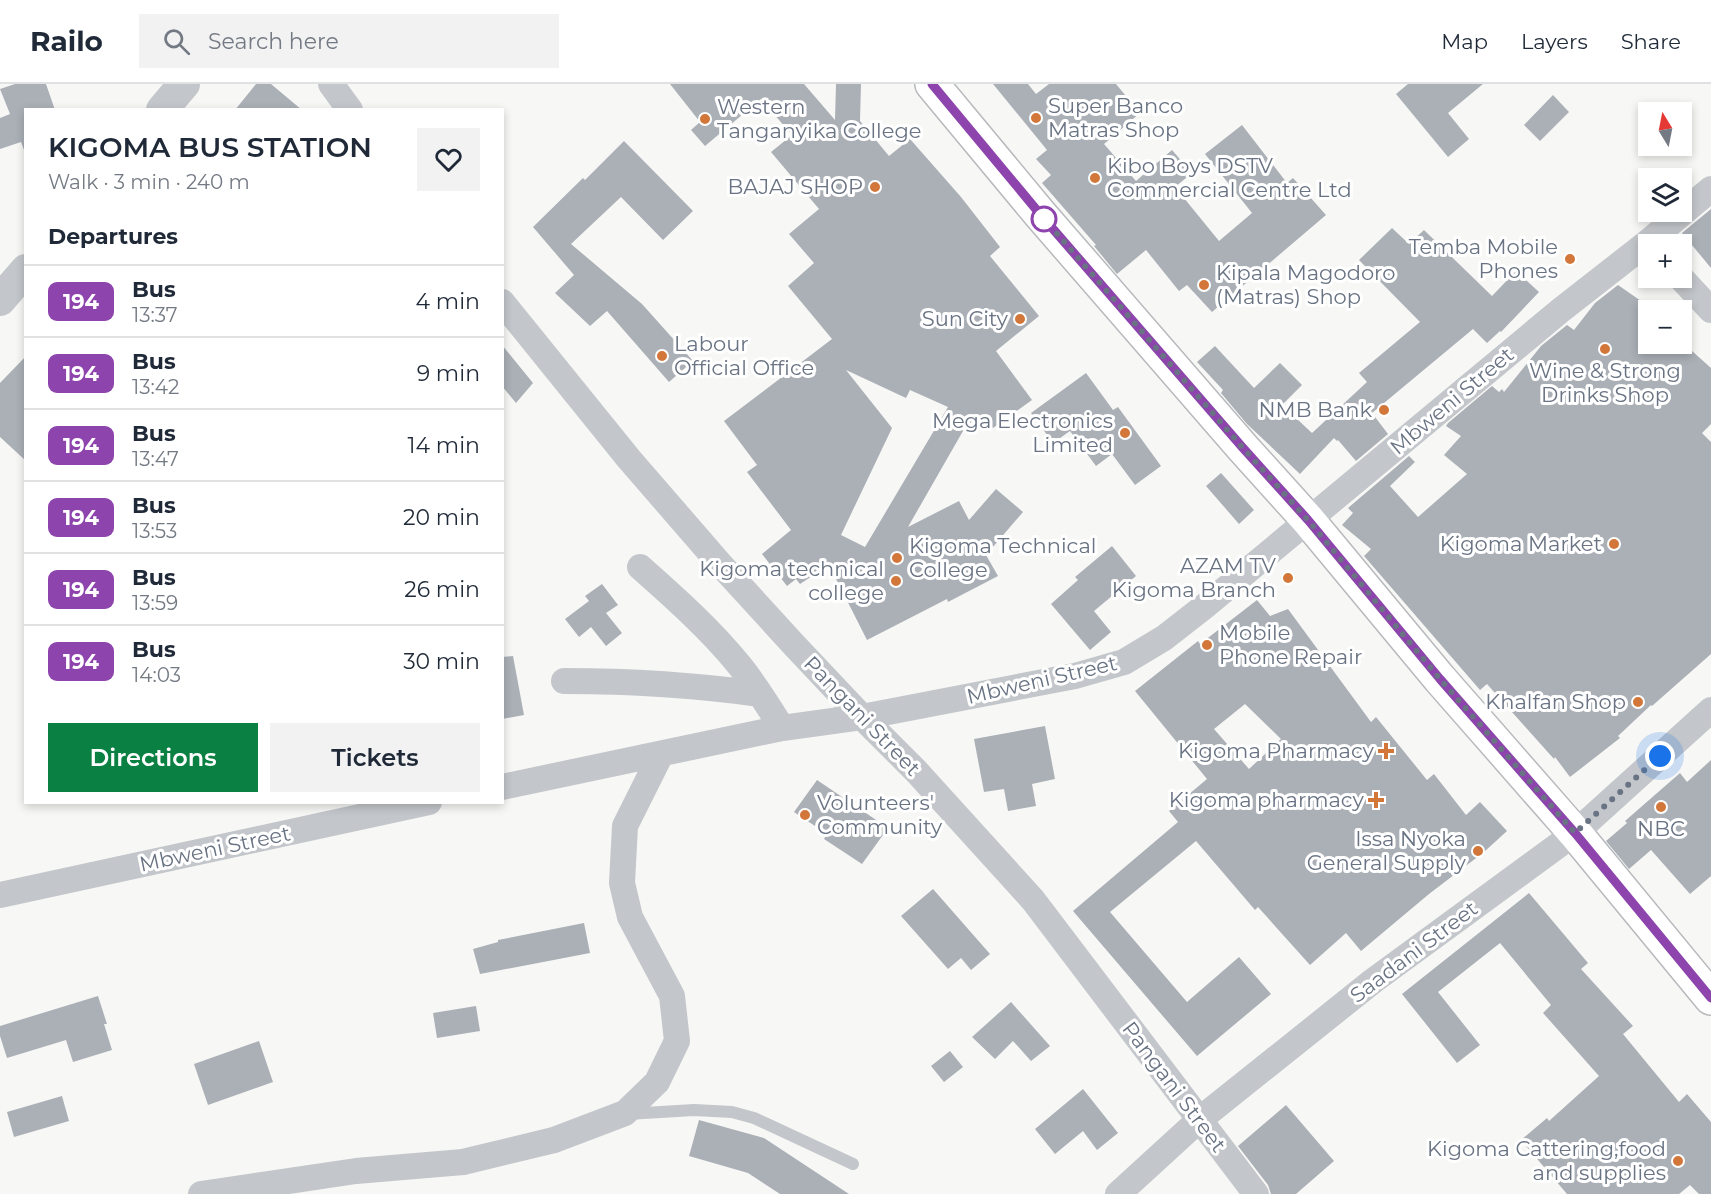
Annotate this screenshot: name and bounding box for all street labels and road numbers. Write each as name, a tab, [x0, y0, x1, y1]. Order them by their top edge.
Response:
street label: Mbweni Street	[1385, 342, 1519, 460]
street label: Mbweni Street	[964, 650, 1120, 709]
street label: Pangani Street	[799, 651, 926, 781]
street label: Mbweni Street	[137, 820, 293, 877]
street label: Saadani Street	[1345, 896, 1482, 1008]
street label: Pangani Street	[1117, 1016, 1232, 1157]

